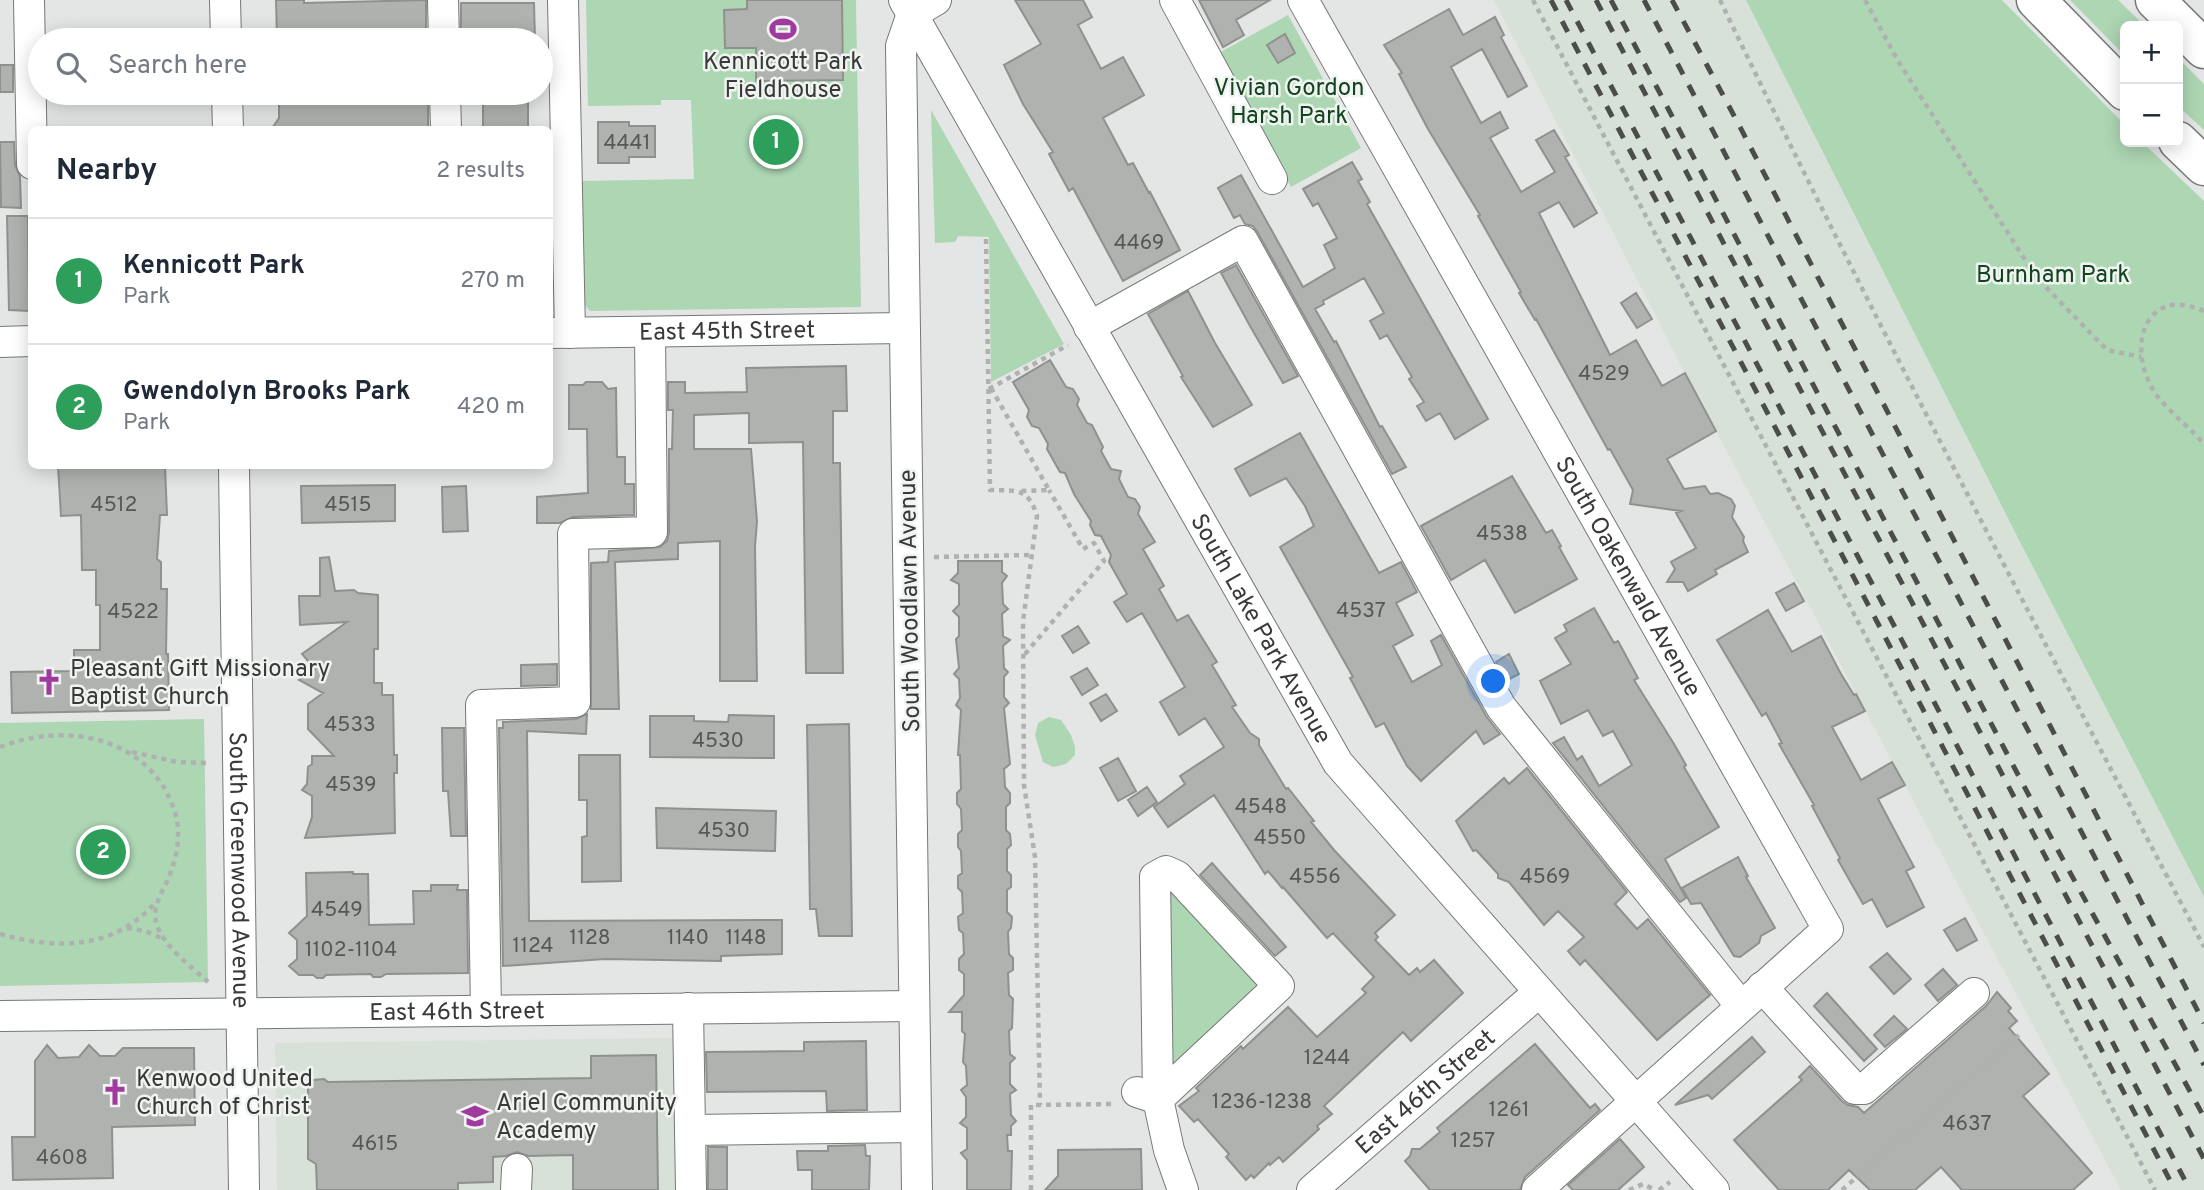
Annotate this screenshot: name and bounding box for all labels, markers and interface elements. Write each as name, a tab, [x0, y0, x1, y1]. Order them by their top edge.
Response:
sports icon: Kennicott Park Fieldhouse	[768, 14, 798, 44]
map controls	[2120, 21, 2183, 147]
button: +	[2120, 21, 2183, 84]
search box	[28, 28, 553, 105]
icon: search	[52, 48, 90, 86]
place label: Kennicott Park Fieldhouse	[703, 48, 863, 106]
text: Search here	[108, 50, 247, 83]
park label: Vivian Gordon Harsh Park	[1213, 74, 1365, 132]
button: −	[2120, 84, 2183, 147]
pin: 1	[753, 116, 799, 168]
house number: 4441	[604, 130, 650, 157]
text: Nearby	[56, 153, 157, 190]
text: 2 results	[436, 157, 525, 186]
house number: 4469	[1114, 230, 1164, 257]
text: Kennicott Park	[123, 250, 305, 283]
park label: Burnham Park	[1976, 261, 2130, 291]
text: 1	[74, 267, 84, 296]
text: 270 m	[460, 267, 525, 296]
text: Park	[123, 283, 170, 312]
street label: East 45th Street	[639, 316, 815, 349]
house number: 4529	[1578, 361, 1630, 388]
text: Gwendolyn Brooks Park	[123, 376, 410, 409]
text: 2	[72, 393, 86, 422]
text: 420 m	[457, 393, 525, 422]
text: Park	[123, 409, 170, 438]
street label: South Oakenwald Avenue	[1547, 452, 1707, 703]
street label: South Woodlawn Avenue	[894, 469, 928, 733]
house number: 4512	[91, 492, 137, 519]
house number: 4515	[325, 492, 371, 519]
street label: South Lake Park Avenue	[1182, 509, 1337, 750]
house number: 4538	[1476, 521, 1528, 548]
house number: 4537	[1336, 598, 1386, 625]
house number: 4522	[107, 599, 159, 626]
place label: Pleasant Gift Missionary Baptist Church	[70, 655, 330, 713]
your location	[1476, 664, 1510, 698]
church icon: Pleasant Gift Missionary Baptist Church	[34, 667, 64, 697]
house number: 4533	[324, 712, 376, 739]
house number: 4530	[692, 728, 744, 755]
street label: South Greenwood Avenue	[221, 731, 254, 1009]
house number: 4539	[326, 772, 376, 799]
house number: 4548	[1235, 794, 1287, 821]
house number: 4530	[698, 818, 750, 845]
house number: 4550	[1254, 825, 1306, 852]
pin: 2	[80, 826, 126, 878]
house number: 4556	[1289, 864, 1341, 891]
house number: 4569	[1520, 864, 1570, 891]
house number: 4549	[311, 897, 363, 924]
house number: 1128	[569, 925, 611, 952]
house number: 1140	[667, 925, 709, 952]
house number: 1148	[725, 925, 767, 952]
house number: 1124	[512, 933, 554, 960]
house number: 1102-1104	[305, 937, 397, 964]
street label: East 46th Street	[369, 997, 545, 1029]
street label: East 46th Street	[1350, 1024, 1502, 1162]
house number: 1244	[1304, 1045, 1350, 1072]
place label: Kenwood United Church of Christ	[136, 1065, 313, 1123]
church icon: Kenwood United Church of Christ	[100, 1077, 130, 1107]
place label: Ariel Community Academy	[496, 1089, 677, 1147]
house number: 1236-1238	[1212, 1089, 1312, 1116]
house number: 1261	[1488, 1097, 1530, 1124]
school or university icon: Ariel Community Academy	[460, 1101, 490, 1131]
house number: 4637	[1943, 1111, 1992, 1138]
house number: 1257	[1451, 1128, 1495, 1155]
house number: 4615	[352, 1131, 398, 1158]
house number: 4608	[36, 1145, 88, 1172]

